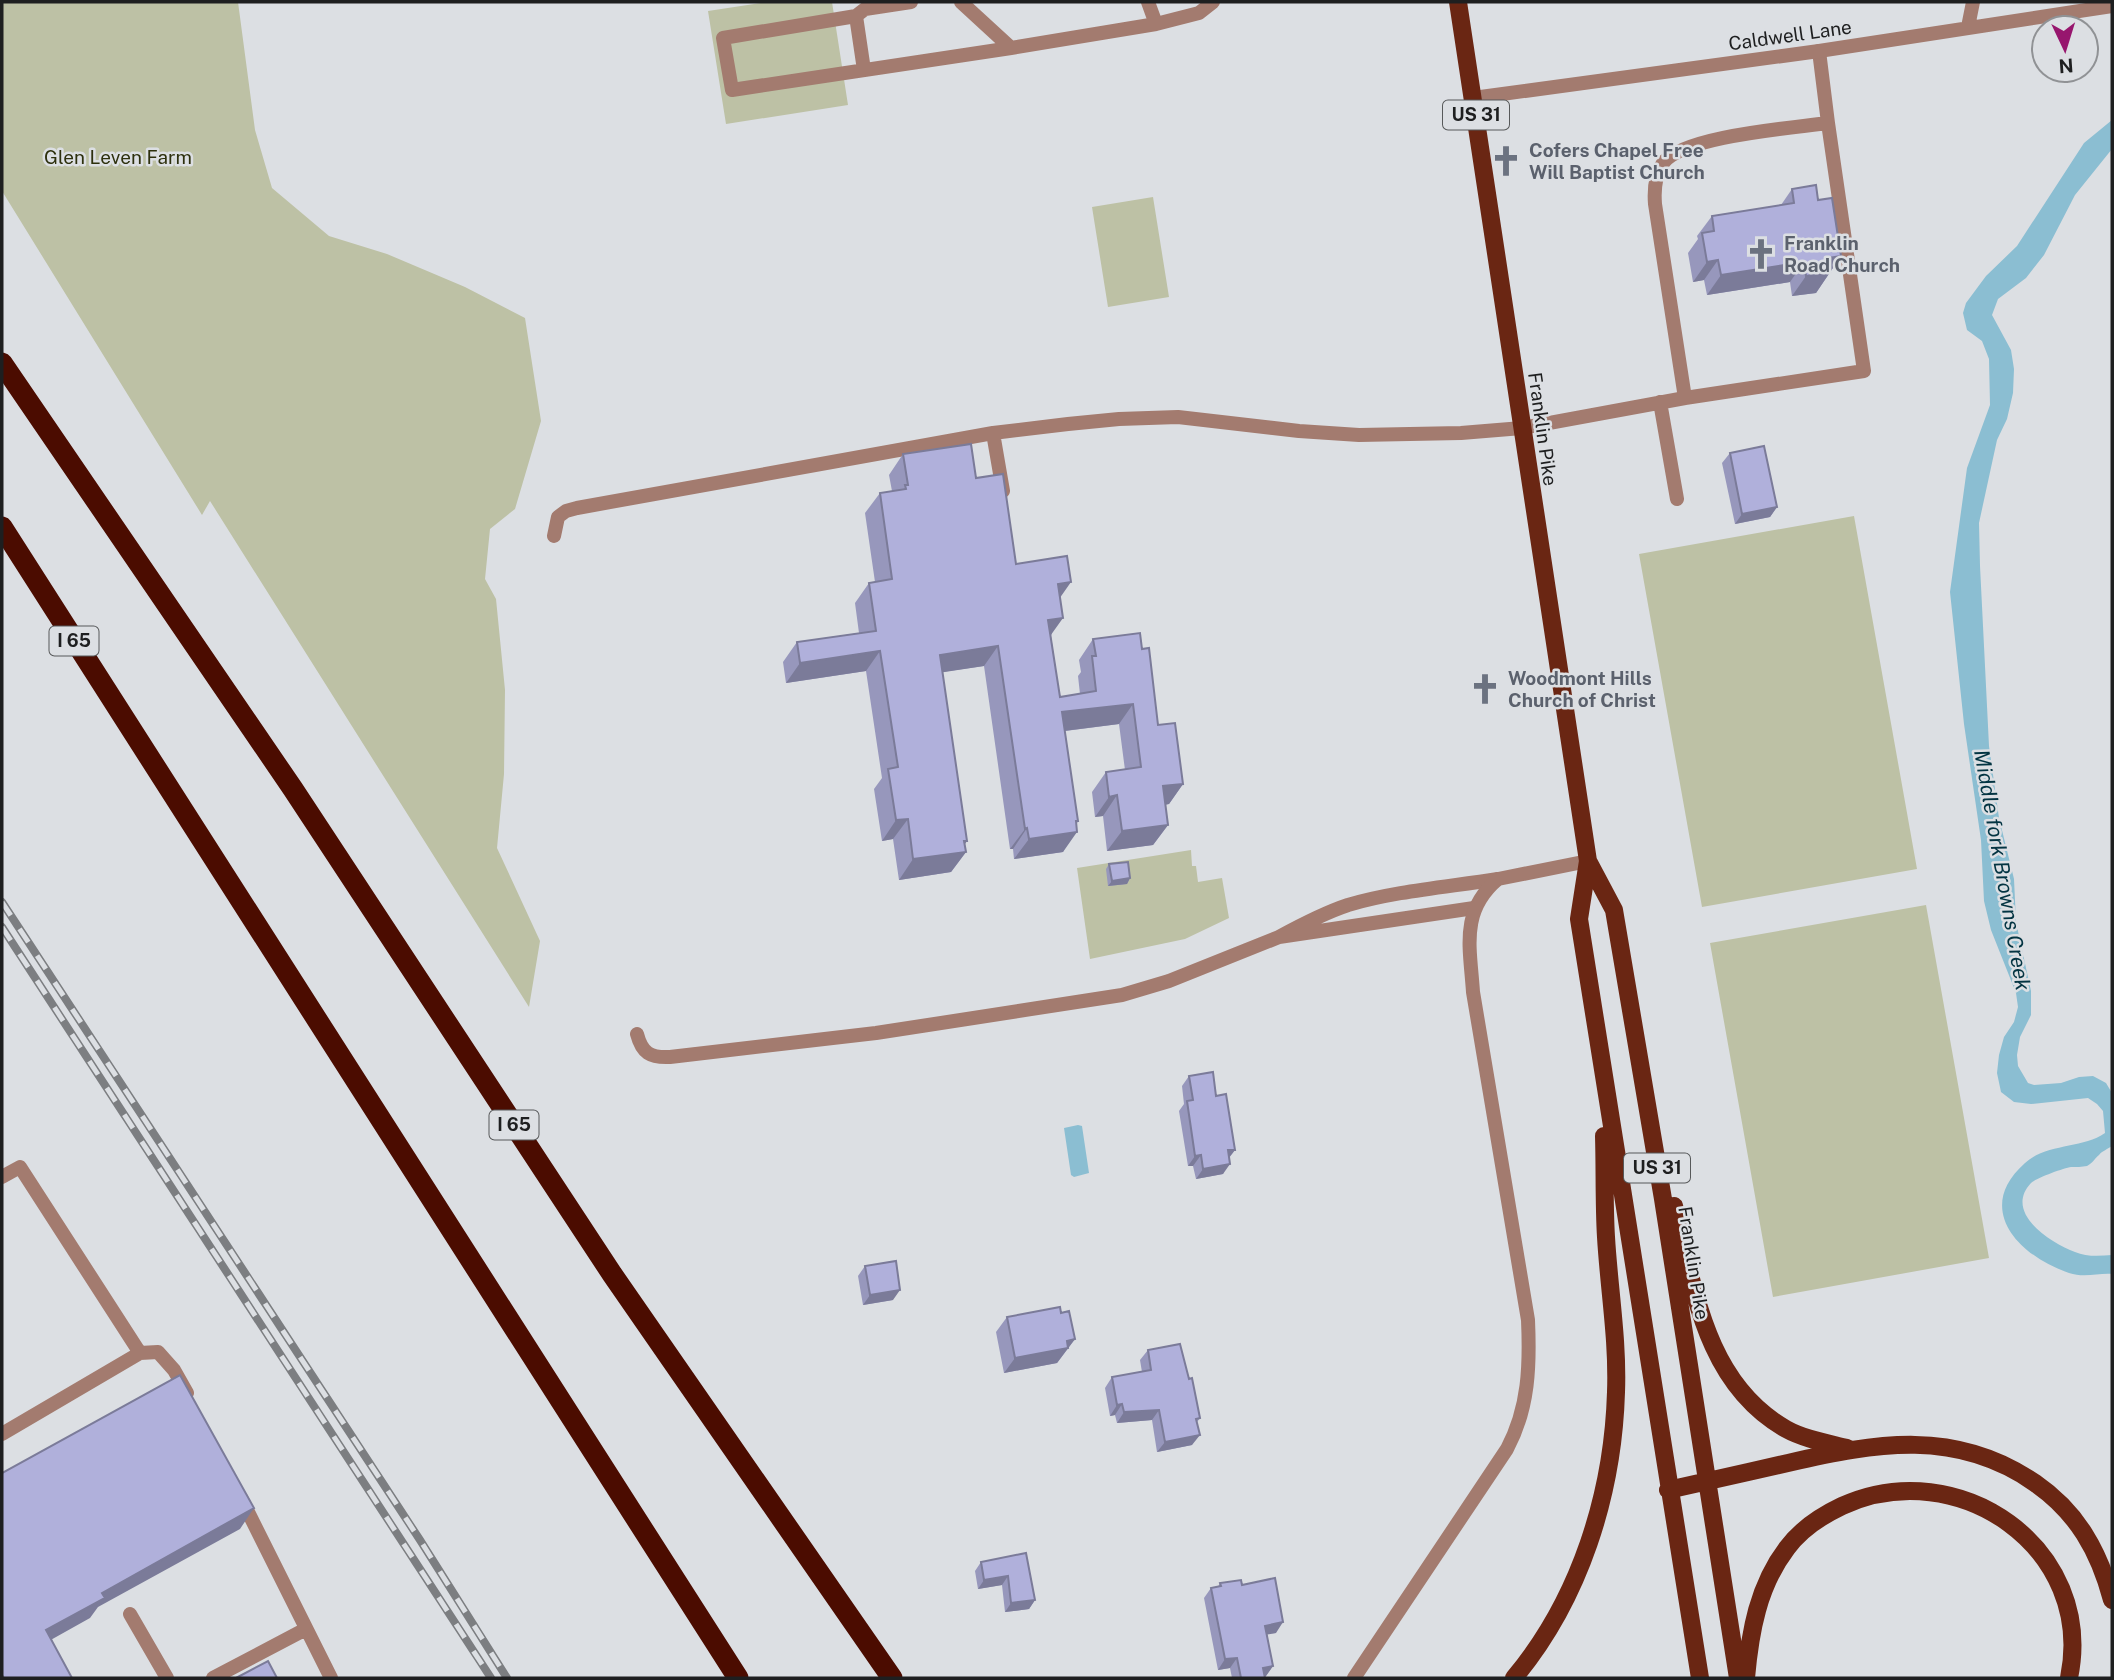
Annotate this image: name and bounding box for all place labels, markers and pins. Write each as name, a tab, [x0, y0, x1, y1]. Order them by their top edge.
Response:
place label: Cofers Chapel Free Will Baptist Church	[1529, 139, 1705, 183]
church icon: Cofers Chapel Free Will Baptist Church	[1489, 144, 1523, 178]
place label: Franklin Road Church	[1784, 232, 1900, 276]
church icon: Franklin Road Church	[1744, 237, 1778, 271]
place label: Woodmont Hills Church of Christ	[1508, 667, 1656, 711]
church icon: Woodmont Hills Church of Christ	[1468, 672, 1502, 706]

